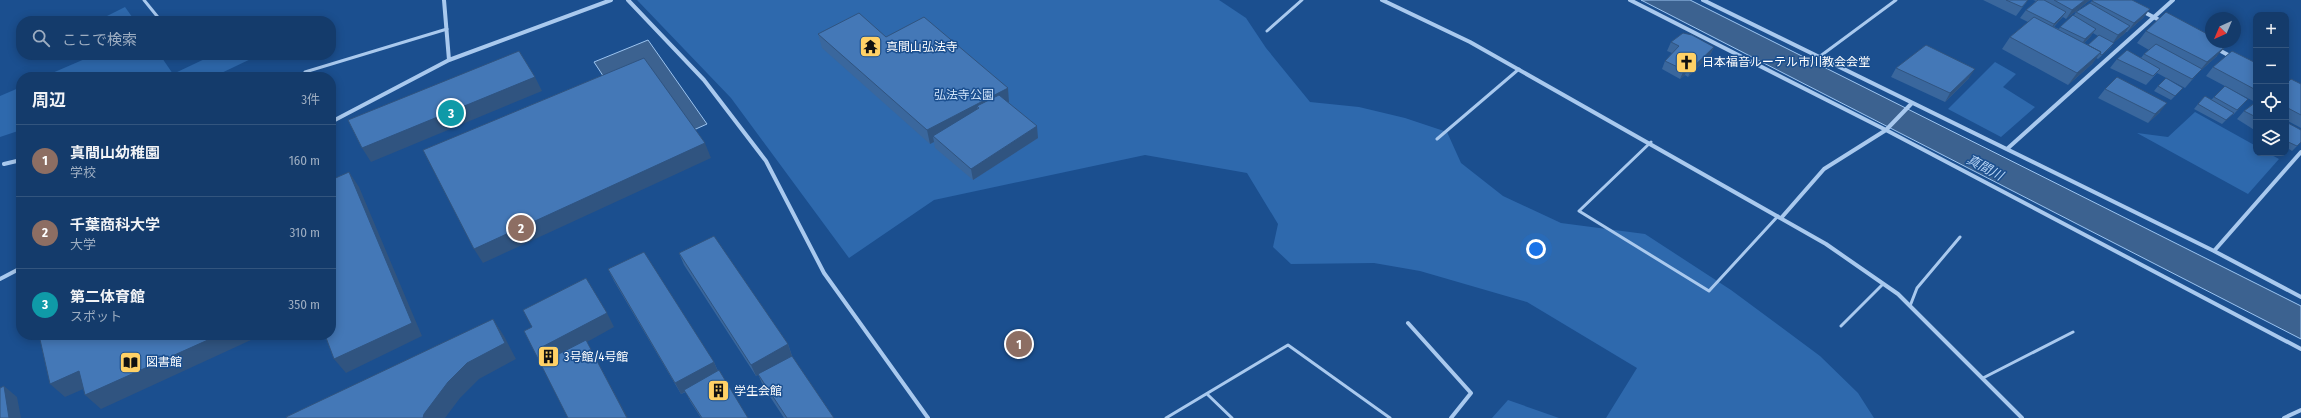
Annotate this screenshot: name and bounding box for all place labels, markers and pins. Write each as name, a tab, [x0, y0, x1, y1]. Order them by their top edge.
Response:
temple icon: 真間山弘法寺	[858, 34, 884, 60]
place label: 真間山弘法寺	[886, 40, 958, 54]
church icon: 日本福音ルーテル市川教会会堂	[1673, 49, 1699, 75]
place label: 日本福音ルーテル市川教会会堂	[1702, 55, 1870, 69]
pin: 3	[438, 98, 464, 128]
pin: 2	[508, 213, 534, 243]
pin: 1	[1006, 329, 1032, 359]
building icon: 3号館/4号館	[535, 344, 561, 370]
library icon: 図書館	[117, 349, 143, 375]
place label: 3号館/4号館	[564, 350, 628, 364]
place label: 図書館	[146, 355, 182, 369]
building icon: 学生会館	[705, 378, 731, 404]
place label: 学生会館	[734, 384, 782, 398]

